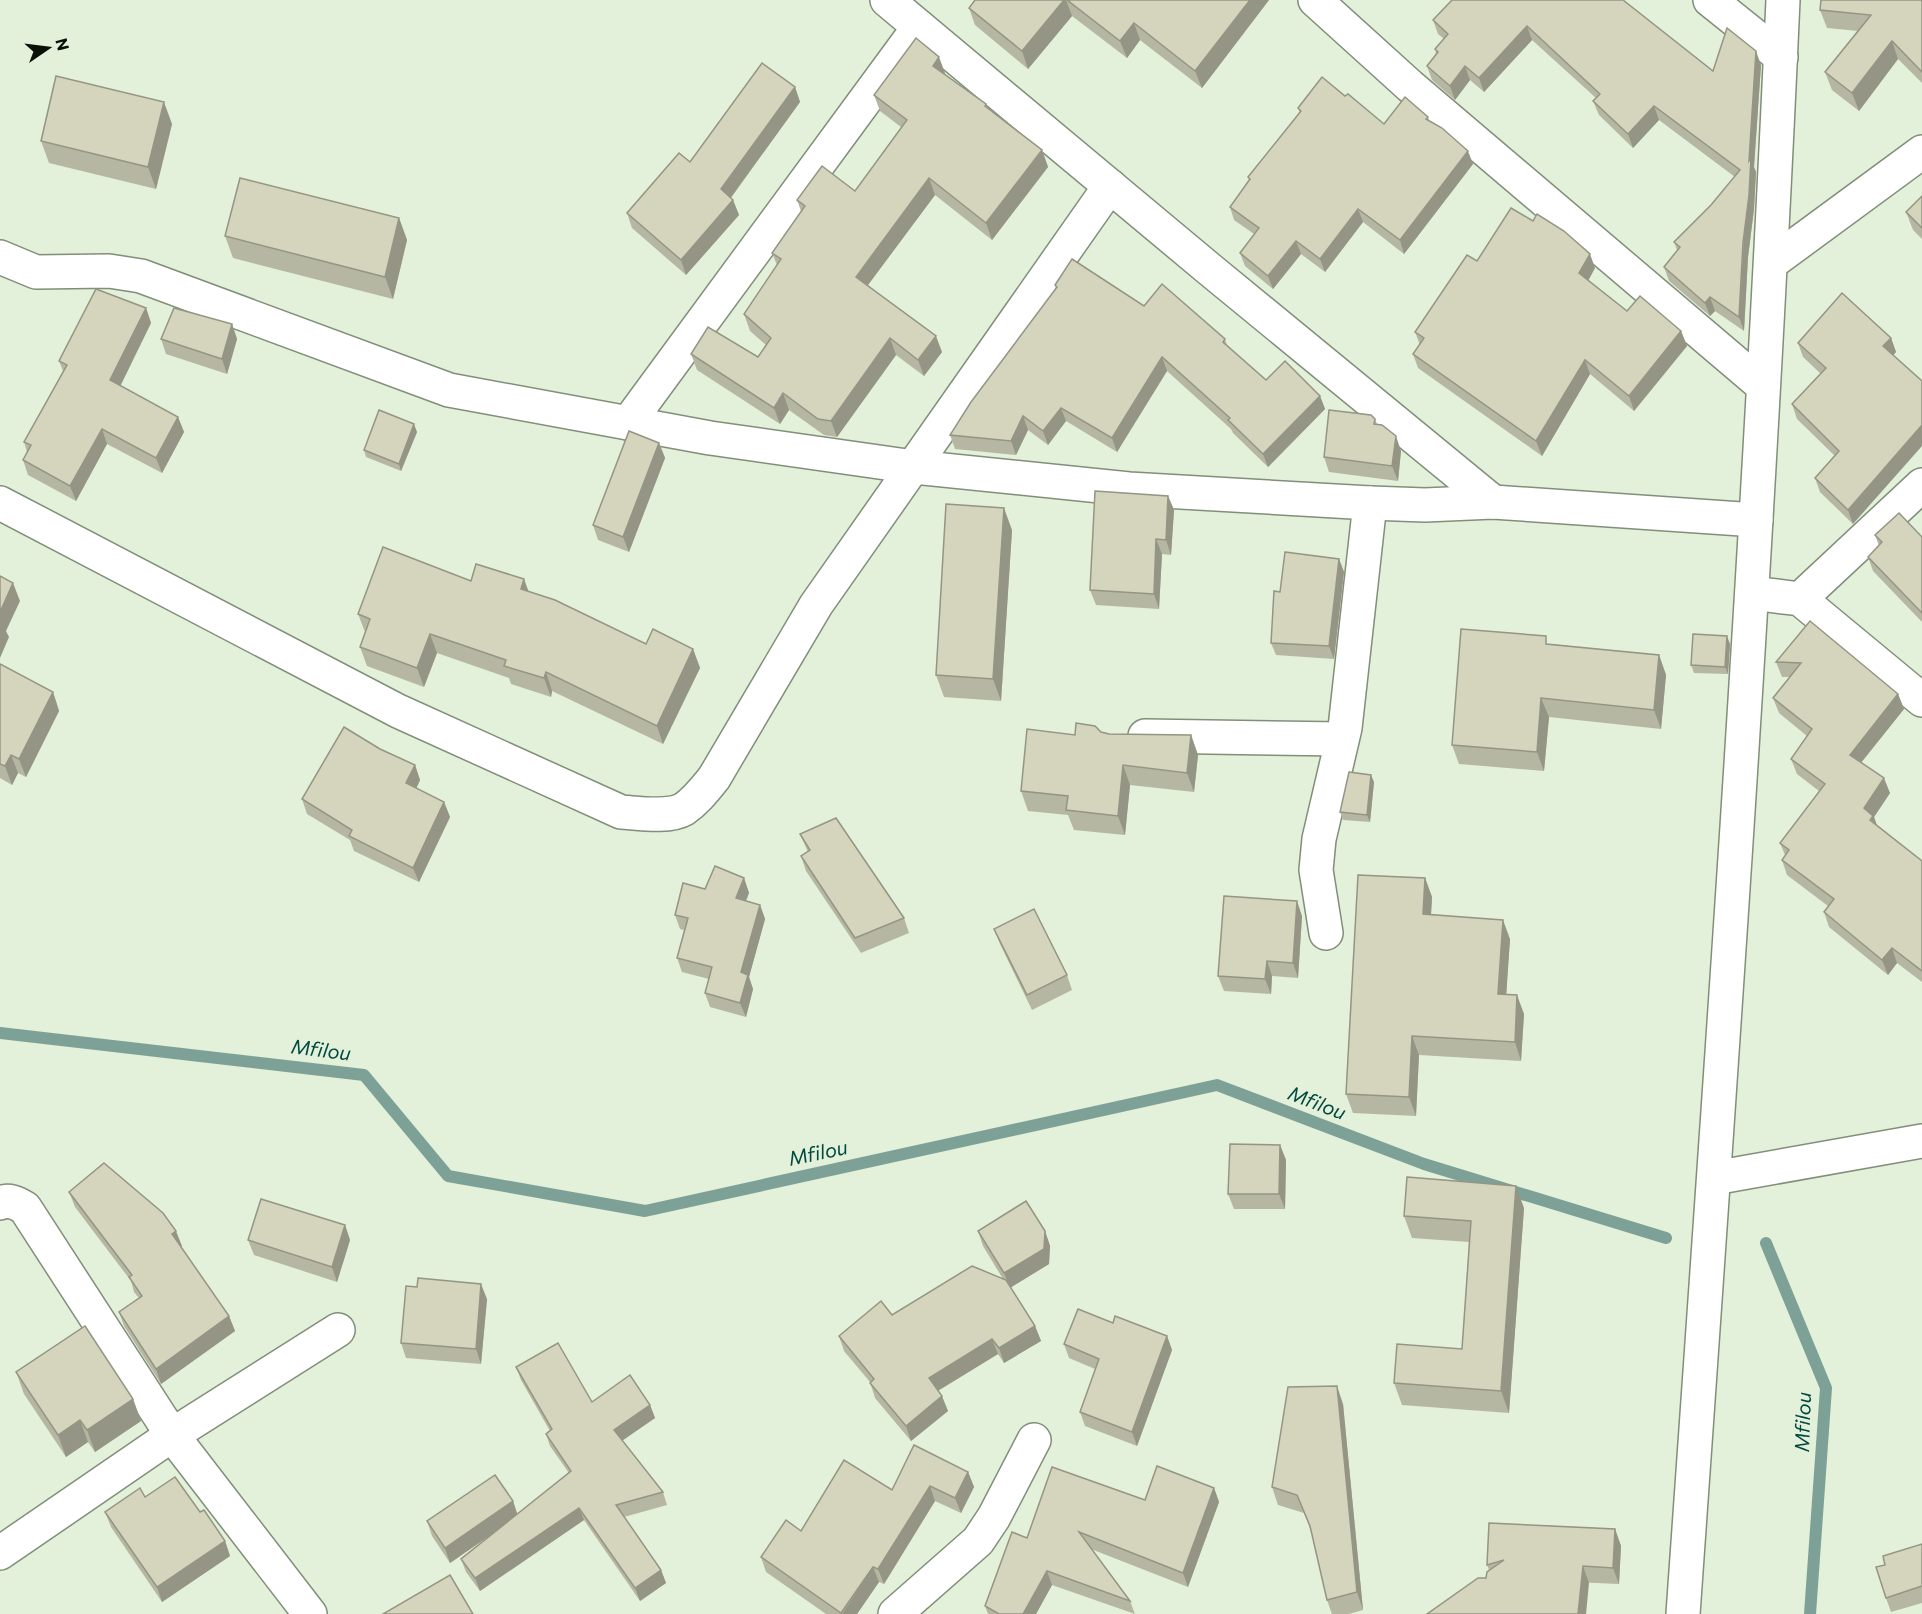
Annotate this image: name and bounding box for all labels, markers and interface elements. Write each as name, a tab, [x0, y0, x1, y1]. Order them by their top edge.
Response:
north arrow	[18, 18, 78, 78]
text: N	[52, 36, 74, 52]
water label: Mfilou	[290, 1033, 352, 1065]
water label: Mfilou	[1285, 1080, 1350, 1124]
water label: Mfilou	[786, 1134, 850, 1170]
water label: Mfilou	[1789, 1392, 1815, 1452]

